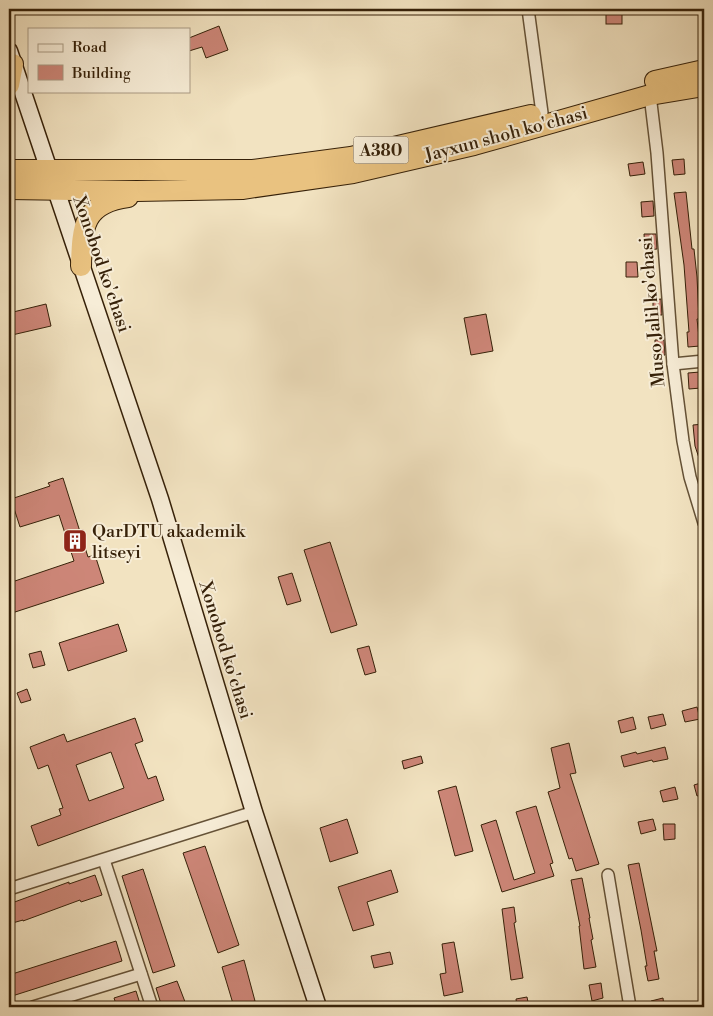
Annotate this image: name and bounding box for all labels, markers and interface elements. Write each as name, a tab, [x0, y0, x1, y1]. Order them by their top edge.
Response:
legend	[28, 28, 190, 92]
text: Road	[72, 38, 107, 57]
text: Building	[71, 64, 131, 83]
street label: Jayxun shoh ko'chasi	[421, 102, 590, 168]
road number: A380	[354, 136, 408, 164]
street label: Xonobod ko'chasi	[67, 192, 136, 336]
street label: Muso Jalil ko'chasi	[634, 236, 671, 388]
place label: QarDTU akademik litseyi	[92, 520, 247, 564]
building icon: QarDTU akademik litseyi	[62, 528, 88, 554]
street label: Xonobod ko'chasi	[193, 577, 257, 722]

